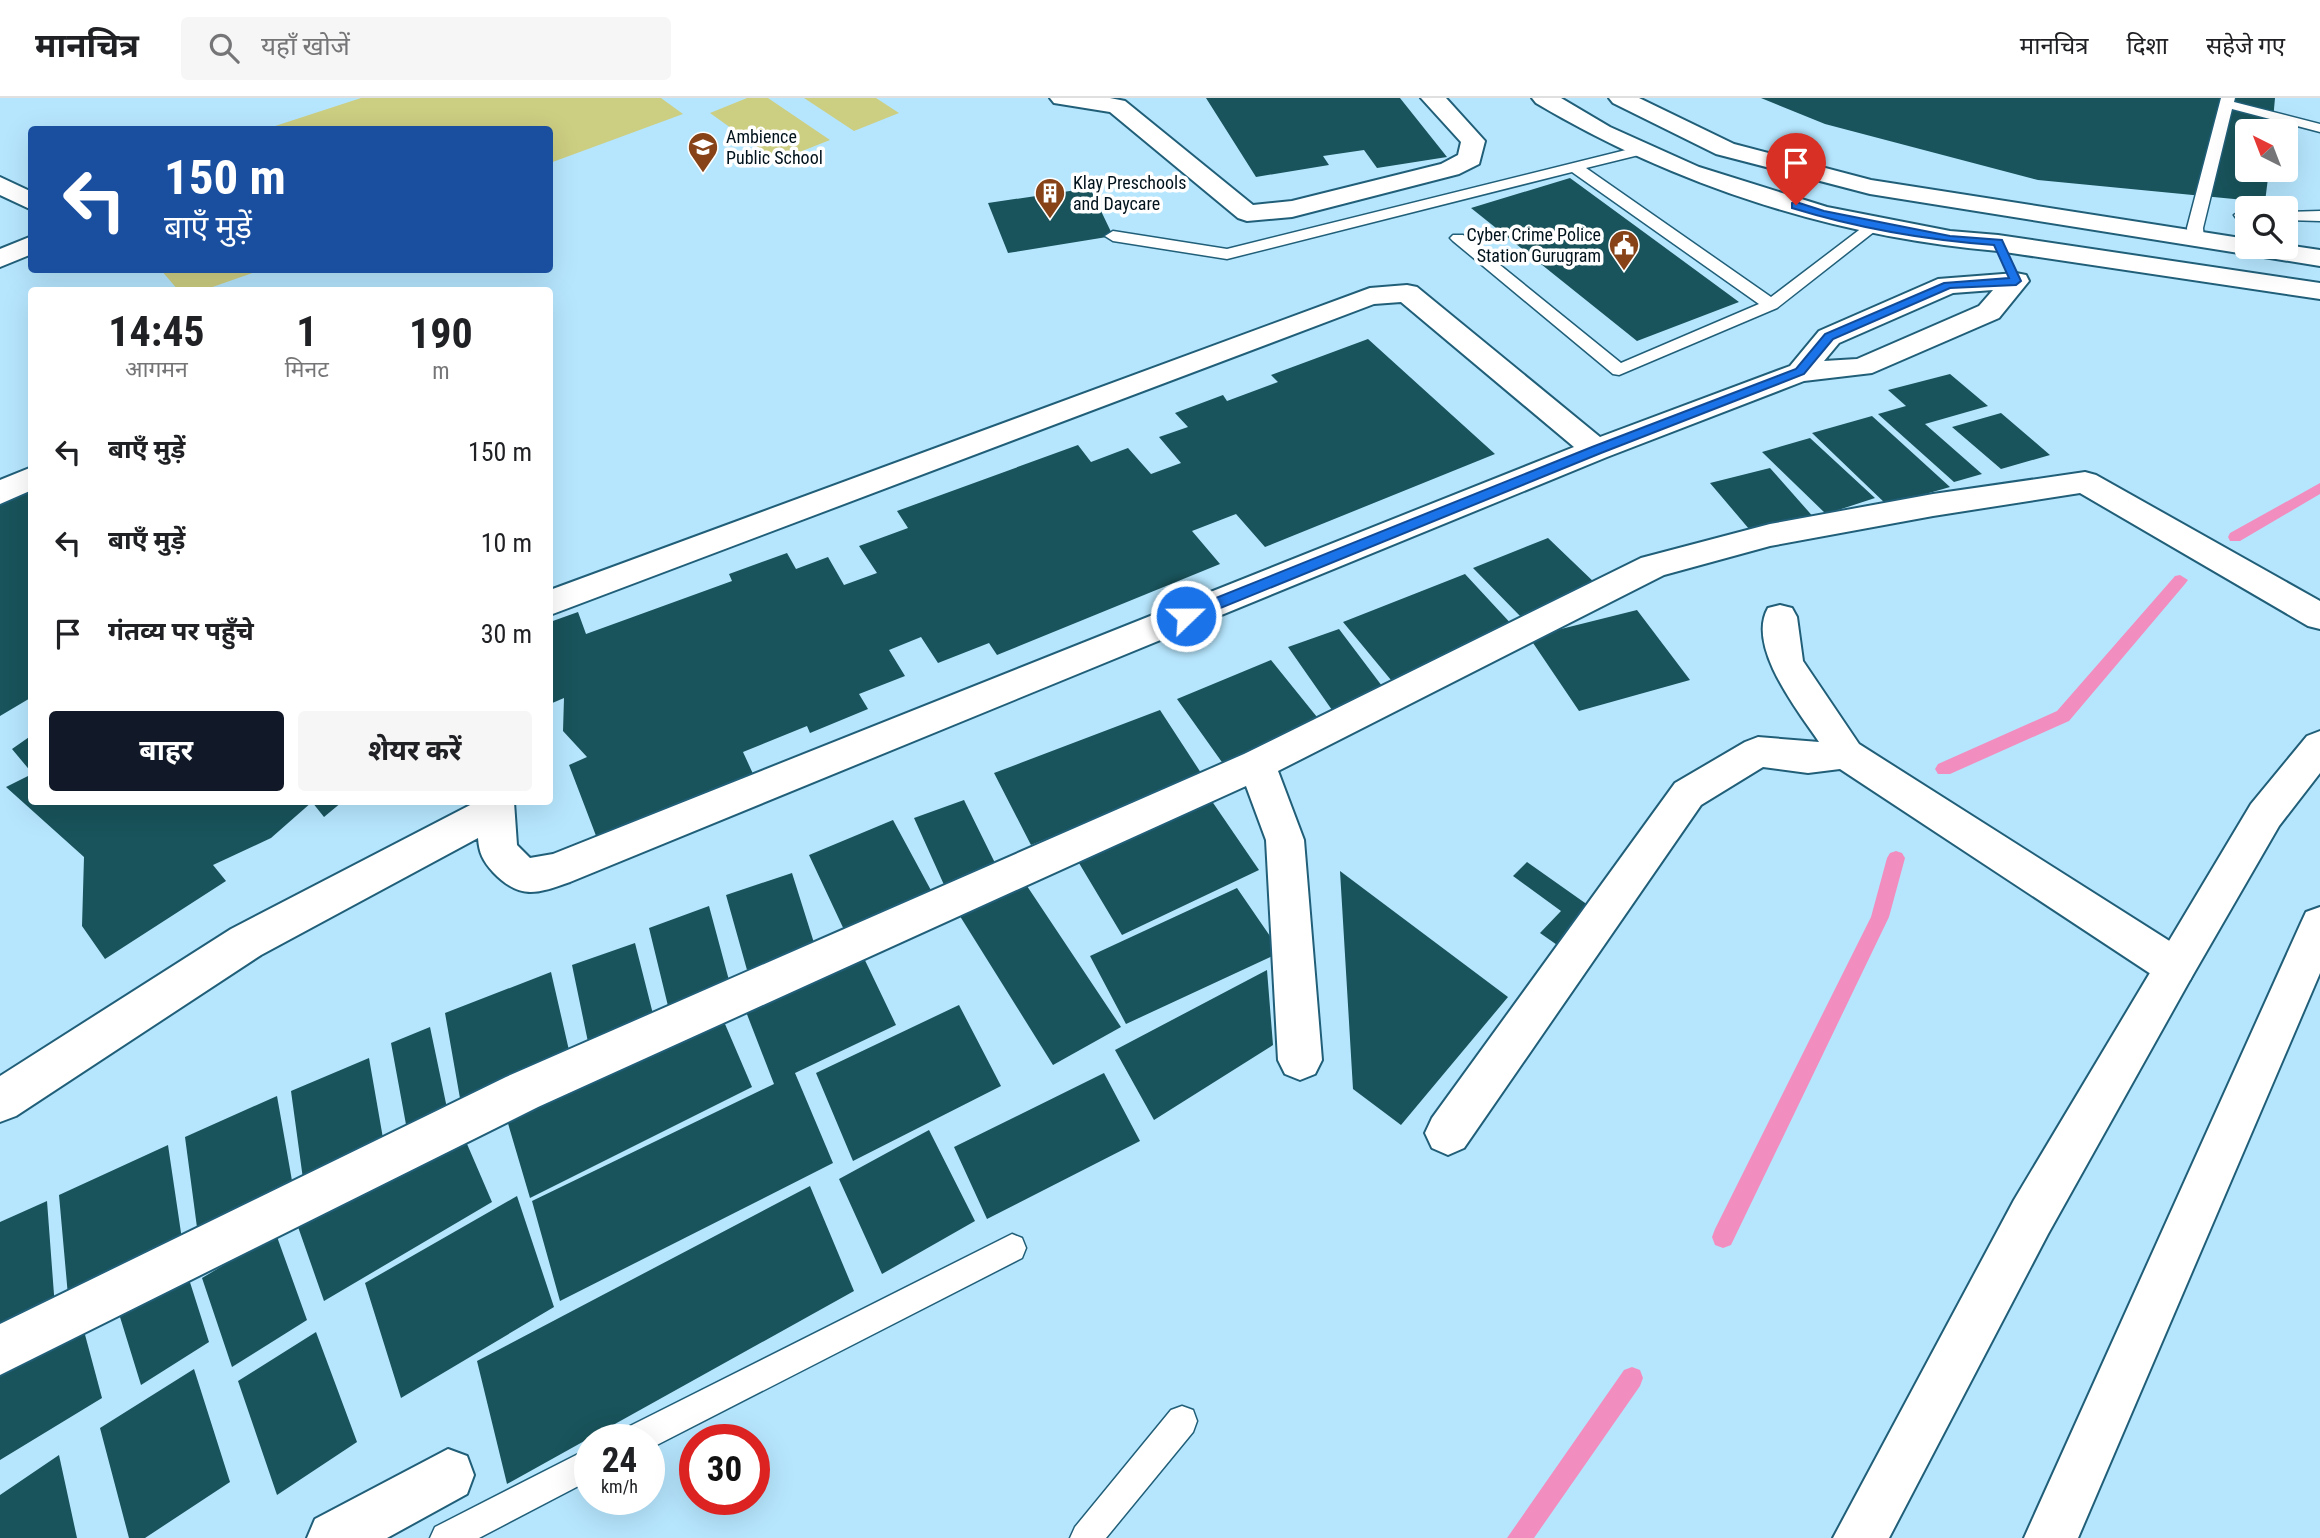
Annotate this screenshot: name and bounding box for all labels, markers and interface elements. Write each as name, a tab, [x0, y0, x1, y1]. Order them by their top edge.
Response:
search box	[181, 17, 671, 80]
text: मानचित्र	[35, 26, 139, 65]
icon: search	[205, 29, 243, 67]
text: यहाँ खोजें	[261, 31, 350, 61]
text: मानचित्र	[2020, 32, 2088, 60]
text: दिशा	[2126, 32, 2168, 60]
text: सहेजे गए	[2206, 32, 2285, 60]
north arrow	[2235, 119, 2298, 182]
map controls	[2235, 119, 2298, 259]
place label: Ambience Public School	[726, 126, 823, 168]
school or university icon: Ambience Public School	[686, 130, 720, 174]
pin	[1766, 133, 1826, 205]
icon: arrive	[1777, 144, 1815, 182]
text: 150 m	[164, 149, 286, 206]
icon: left	[49, 154, 140, 245]
place label: Klay Preschools and Daycare	[1073, 172, 1186, 214]
building icon: Klay Preschools and Daycare	[1033, 176, 1067, 220]
button: search	[2235, 196, 2298, 259]
text: बाएँ मुड़ें	[164, 208, 252, 246]
place label: Cyber Crime Police Station Gurugram	[1467, 224, 1601, 266]
public building icon: Cyber Crime Police Station Gurugram	[1607, 228, 1641, 272]
text: 14:45	[108, 307, 205, 356]
text: 1	[296, 307, 317, 356]
text: 190	[409, 309, 473, 358]
text: आगमन	[125, 356, 188, 383]
text: मिनट	[285, 356, 329, 383]
text: m	[432, 358, 450, 385]
icon: left	[49, 433, 87, 471]
text: बाएँ मुड़ें	[108, 434, 185, 464]
text: 150 m	[468, 437, 532, 467]
icon: left	[49, 524, 87, 562]
text: बाएँ मुड़ें	[108, 525, 185, 555]
text: 10 m	[481, 528, 532, 558]
position arrow	[1149, 579, 1223, 653]
icon: arrive	[49, 615, 87, 653]
text: गंतव्य पर पहुँचे	[108, 616, 254, 646]
text: 30 m	[481, 619, 532, 649]
button: बाहर	[49, 711, 284, 791]
button: शेयर करें	[298, 711, 532, 791]
speed limit sign: 30	[679, 1424, 770, 1515]
text: 24	[602, 1440, 637, 1481]
text: km/h	[601, 1476, 638, 1497]

